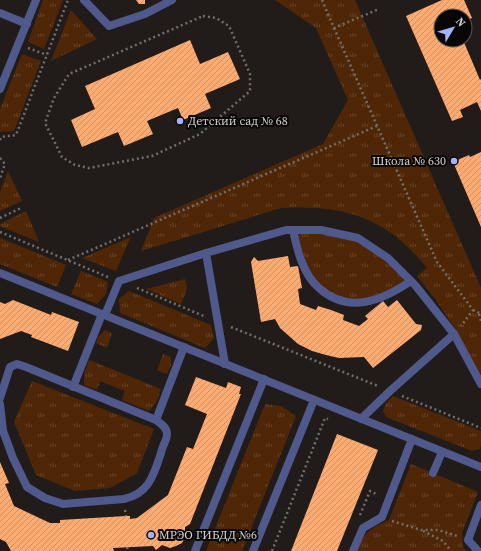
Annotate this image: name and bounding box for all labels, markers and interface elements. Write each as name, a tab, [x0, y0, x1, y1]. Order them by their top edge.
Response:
north arrow	[433, 8, 473, 48]
text: N	[452, 14, 469, 30]
place label: Детский сад № 68	[188, 113, 288, 129]
marker: Детский сад № 68	[175, 116, 185, 126]
place label: Школа № 630	[372, 153, 446, 169]
marker: Школа № 630	[449, 156, 459, 166]
place label: МРЭО ГИБДД №6	[159, 527, 257, 543]
marker: МРЭО ГИБДД №6	[146, 530, 156, 540]

